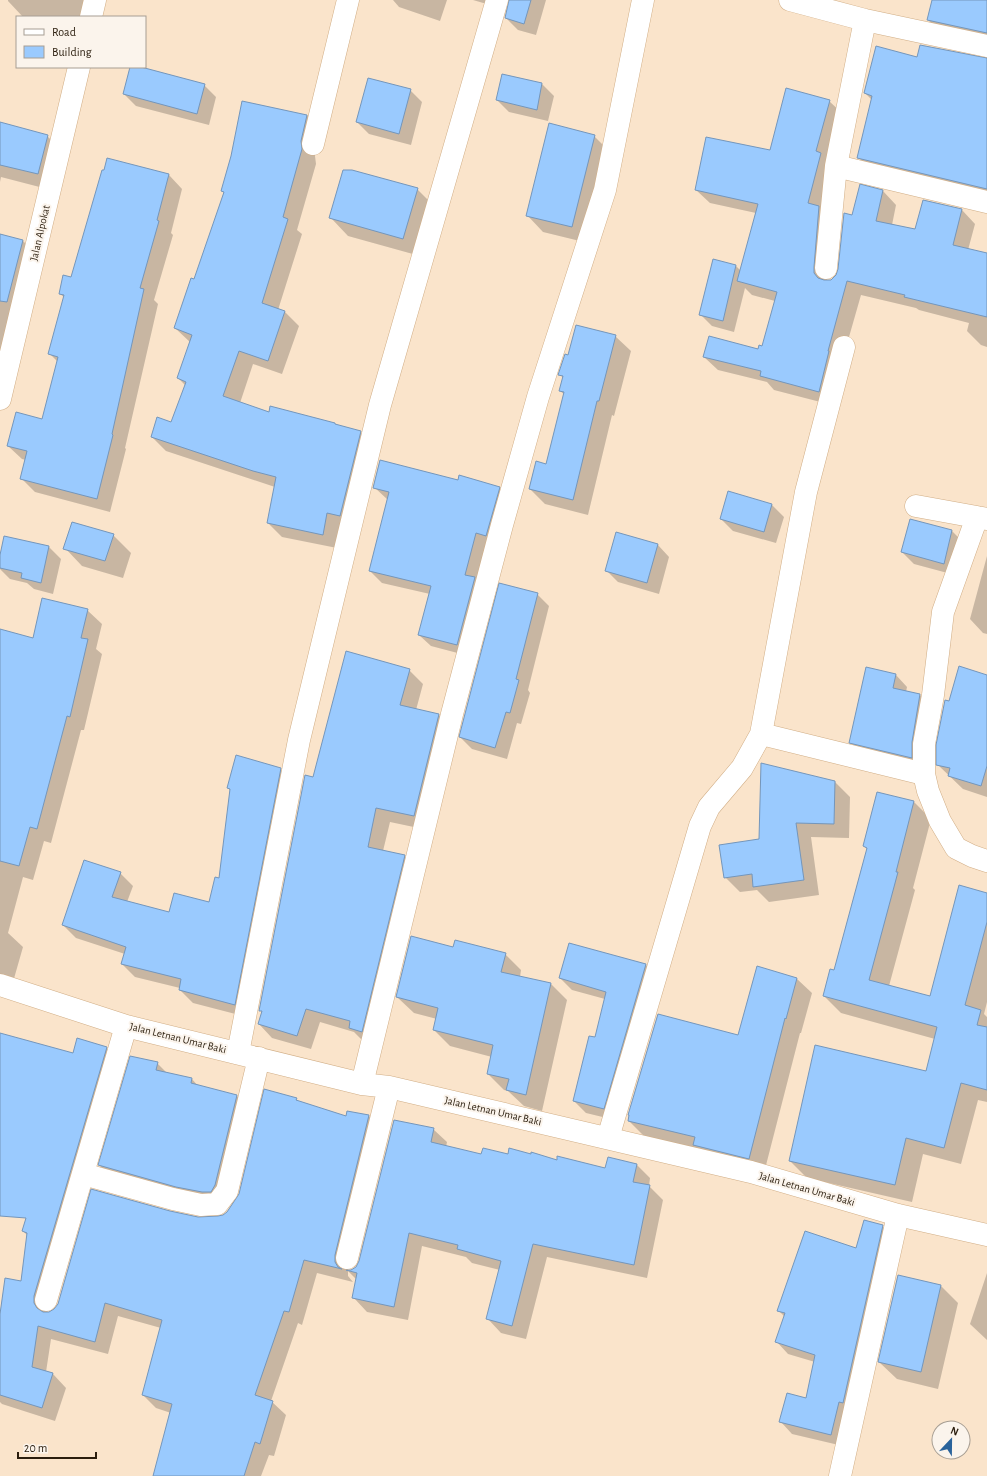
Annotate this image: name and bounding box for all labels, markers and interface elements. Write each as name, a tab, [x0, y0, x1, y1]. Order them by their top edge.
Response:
legend	[16, 16, 146, 68]
text: Road	[52, 26, 76, 38]
text: Building	[52, 46, 92, 58]
street label: Jalan Alpokat	[28, 204, 52, 262]
street label: Jalan Letnan Umar Baki	[129, 1021, 227, 1055]
street label: Jalan Letnan Umar Baki	[443, 1094, 543, 1128]
street label: Jalan Letnan Umar Baki	[758, 1170, 856, 1208]
north arrow	[931, 1420, 971, 1460]
text: N	[949, 1425, 960, 1438]
scale bar	[18, 1434, 96, 1460]
text: 20 m	[24, 1442, 47, 1454]

